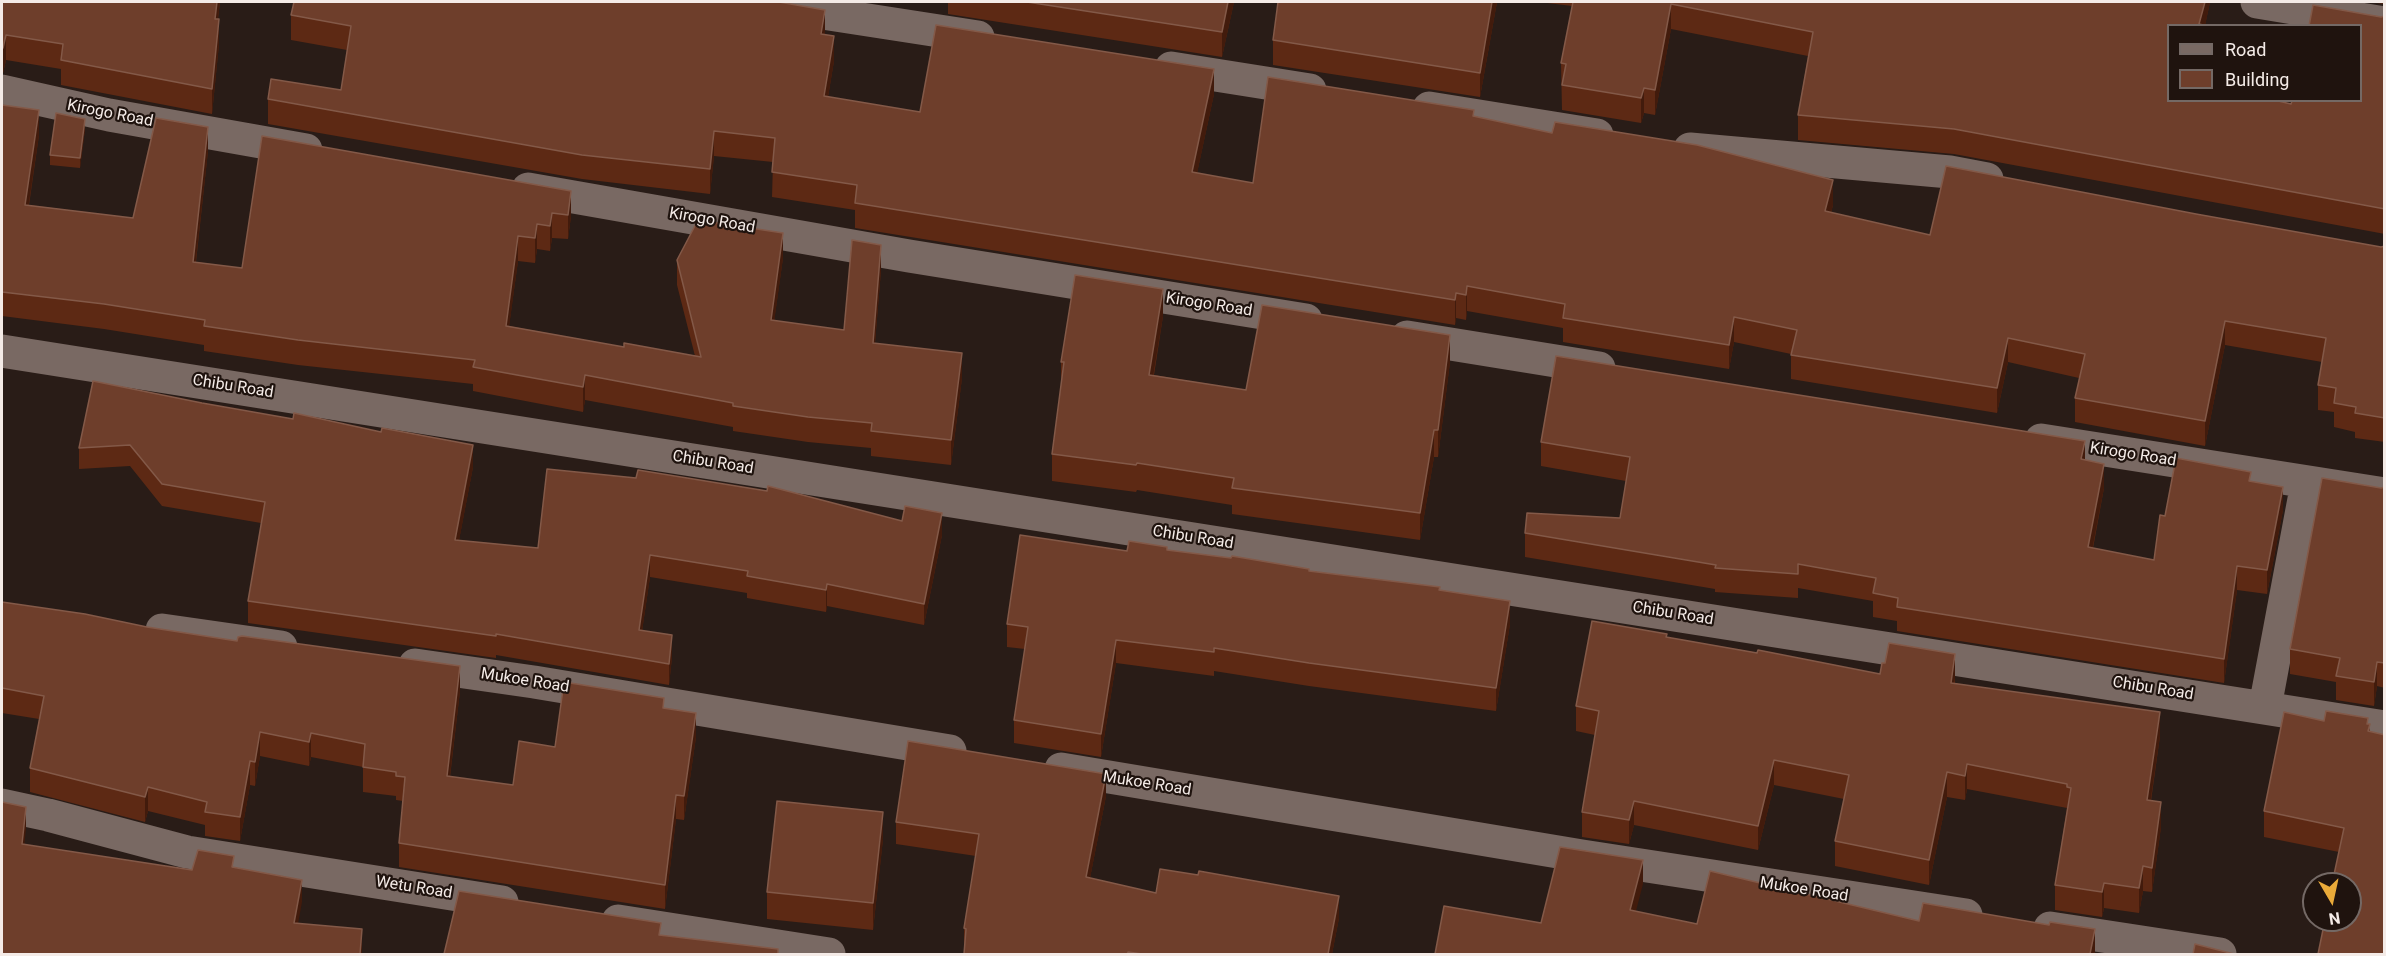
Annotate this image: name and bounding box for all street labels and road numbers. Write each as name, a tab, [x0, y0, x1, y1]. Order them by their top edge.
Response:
street label: Kirogo Road	[65, 96, 155, 132]
street label: Kirogo Road	[667, 204, 757, 238]
street label: Kirogo Road	[1164, 289, 1254, 321]
street label: Chibu Road	[191, 371, 275, 403]
street label: Kirogo Road	[2088, 439, 2178, 471]
street label: Chibu Road	[671, 447, 755, 479]
street label: Chibu Road	[1151, 522, 1235, 554]
street label: Chibu Road	[1631, 598, 1715, 630]
street label: Mukoe Road	[479, 665, 571, 697]
street label: Chibu Road	[2111, 673, 2195, 705]
street label: Mukoe Road	[1101, 768, 1193, 800]
street label: Wetu Road	[374, 872, 454, 904]
street label: Mukoe Road	[1758, 874, 1850, 906]

